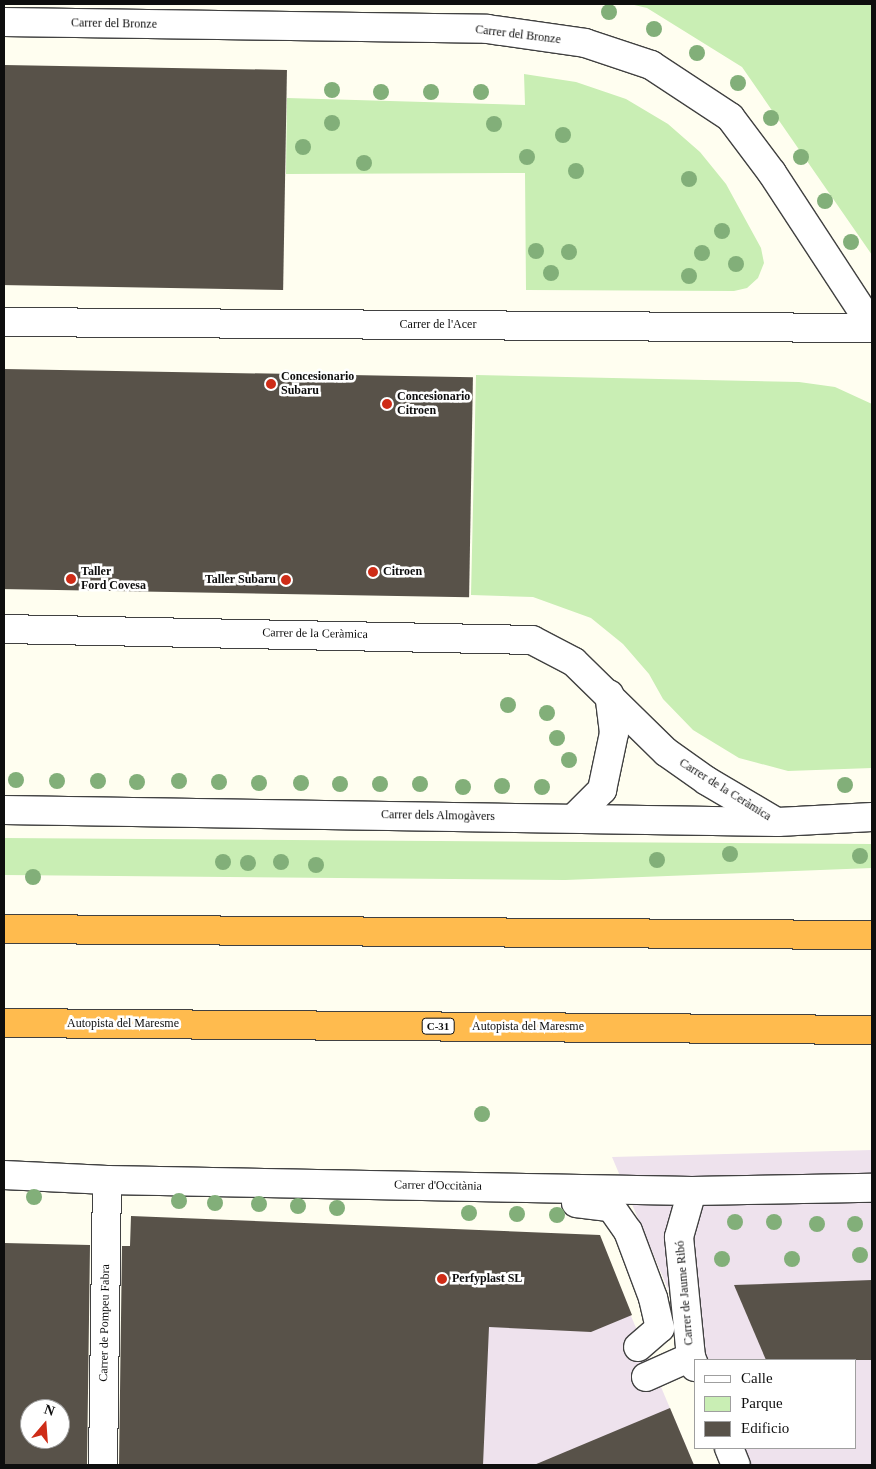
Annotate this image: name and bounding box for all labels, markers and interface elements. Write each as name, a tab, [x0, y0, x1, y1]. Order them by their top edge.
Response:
street label: Carrer del Bronze	[71, 16, 157, 32]
street label: Carrer del Bronze	[474, 23, 562, 47]
street label: Carrer de l'Acer	[400, 318, 476, 332]
place label: Concesionario Subaru	[281, 370, 354, 398]
marker: Concesionario Subaru	[265, 378, 277, 390]
place label: Concesionario Citroen	[397, 390, 470, 418]
marker: Concesionario Citroen	[381, 398, 393, 410]
place label: Taller Ford Covesa	[81, 565, 146, 593]
place label: Citroen	[383, 565, 422, 579]
marker: Citroen	[367, 566, 379, 578]
marker: Taller Ford Covesa	[65, 573, 77, 585]
place label: Taller Subaru	[205, 573, 276, 587]
marker: Taller Subaru	[280, 574, 292, 586]
street label: Carrer de la Ceràmica	[262, 626, 368, 642]
street label: Carrer de la Ceràmica	[676, 756, 774, 824]
street label: Carrer dels Almogàvers	[381, 808, 495, 824]
street label: Autopista del Maresme	[67, 1017, 179, 1031]
road number: C-31	[420, 1018, 456, 1034]
street label: Autopista del Maresme	[472, 1020, 584, 1034]
street label: Carrer d'Occitània	[394, 1178, 482, 1194]
street label: Carrer de Jaume Ribó	[673, 1240, 697, 1346]
street label: Carrer de Pompeu Fabra	[97, 1264, 113, 1382]
place label: Perfyplast SL	[452, 1272, 522, 1286]
marker: Perfyplast SL	[436, 1273, 448, 1285]
legend	[694, 1359, 856, 1449]
text: Calle	[741, 1370, 773, 1386]
text: Parque	[741, 1395, 783, 1411]
north arrow	[20, 1399, 70, 1449]
text: N	[42, 1402, 57, 1419]
text: Edificio	[741, 1420, 789, 1436]

